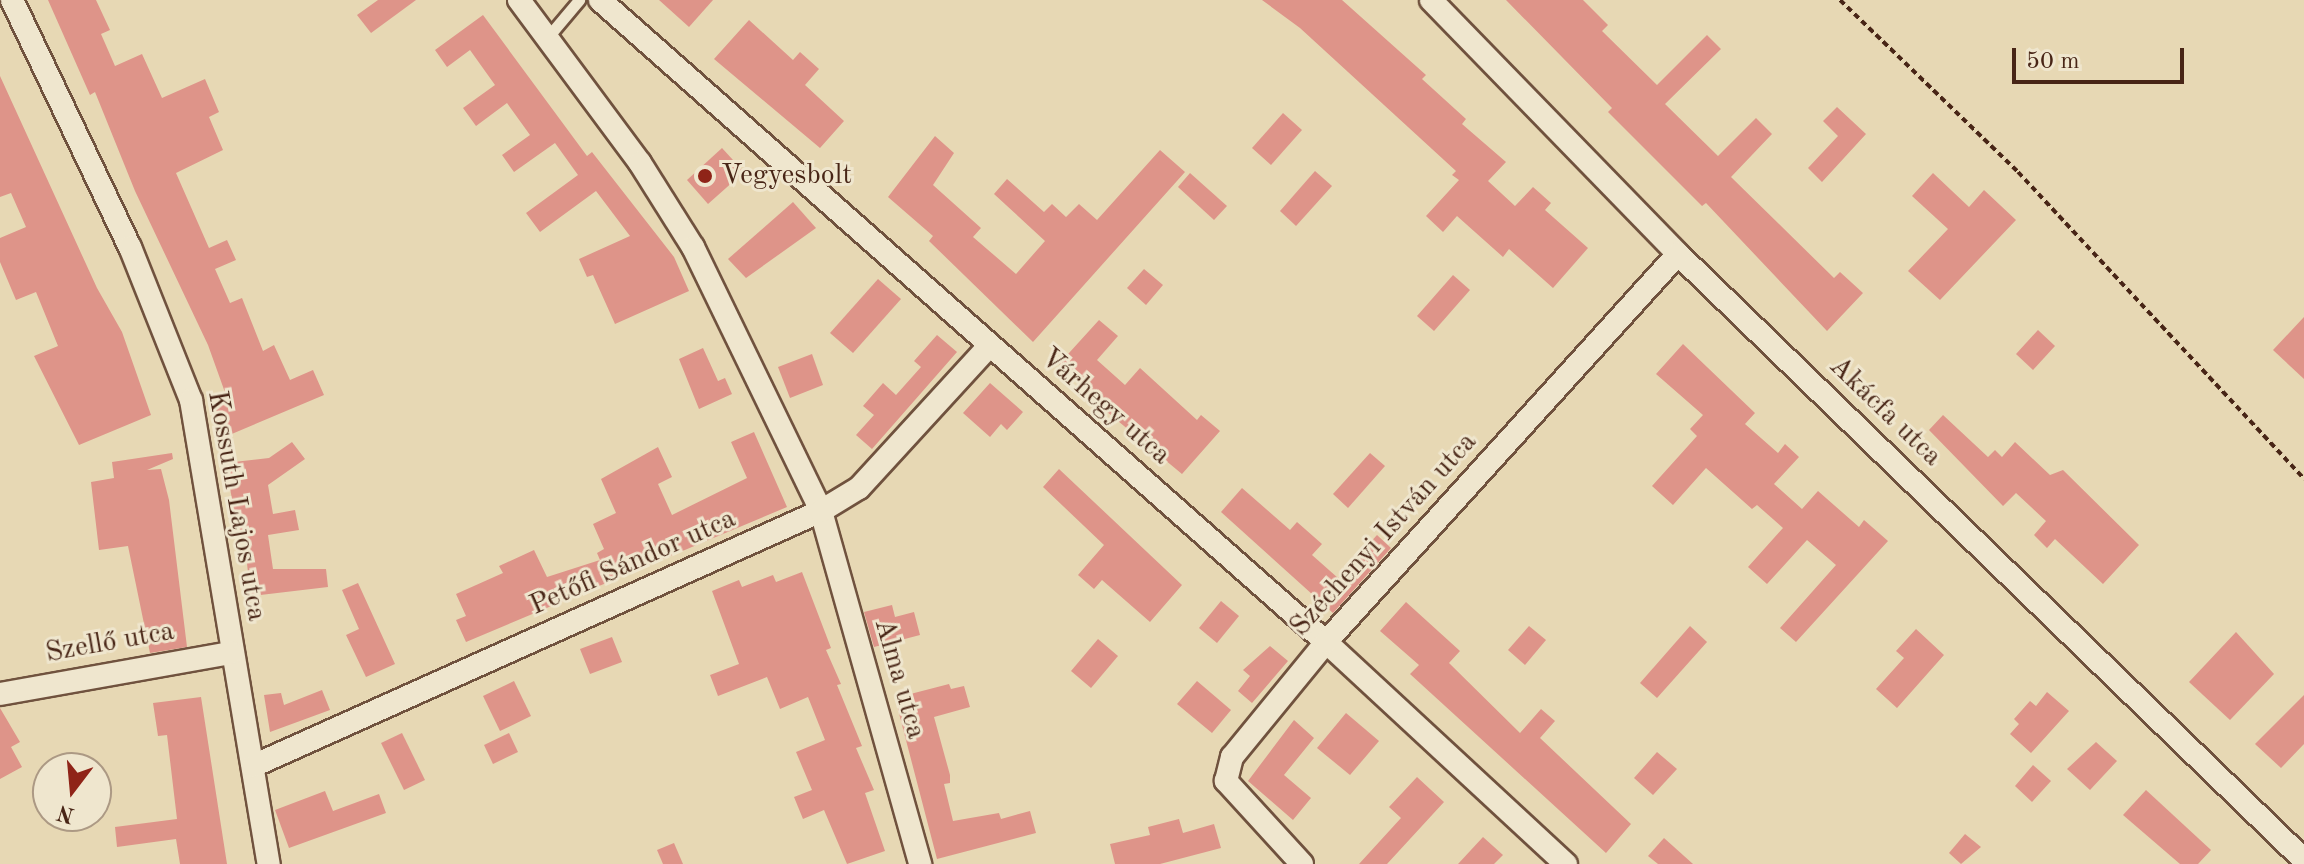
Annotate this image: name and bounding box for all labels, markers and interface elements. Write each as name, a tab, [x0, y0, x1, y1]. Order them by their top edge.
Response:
scale bar	[2016, 32, 2188, 82]
text: 50 m	[2026, 50, 2080, 74]
place label: Vegyesbolt	[721, 159, 852, 193]
marker: Vegyesbolt	[696, 167, 714, 185]
street label: Várhegy utca	[1033, 341, 1177, 473]
street label: Akácfa utca	[1822, 350, 1948, 474]
street label: Kossuth Lajos utca	[199, 388, 273, 624]
street label: Széchenyi István utca	[1284, 426, 1484, 644]
street label: Petőfi Sándor utca	[525, 503, 741, 623]
street label: Szellő utca	[43, 615, 177, 671]
street label: Alma utca	[866, 615, 932, 743]
north arrow	[32, 752, 112, 832]
text: N	[55, 800, 77, 826]

